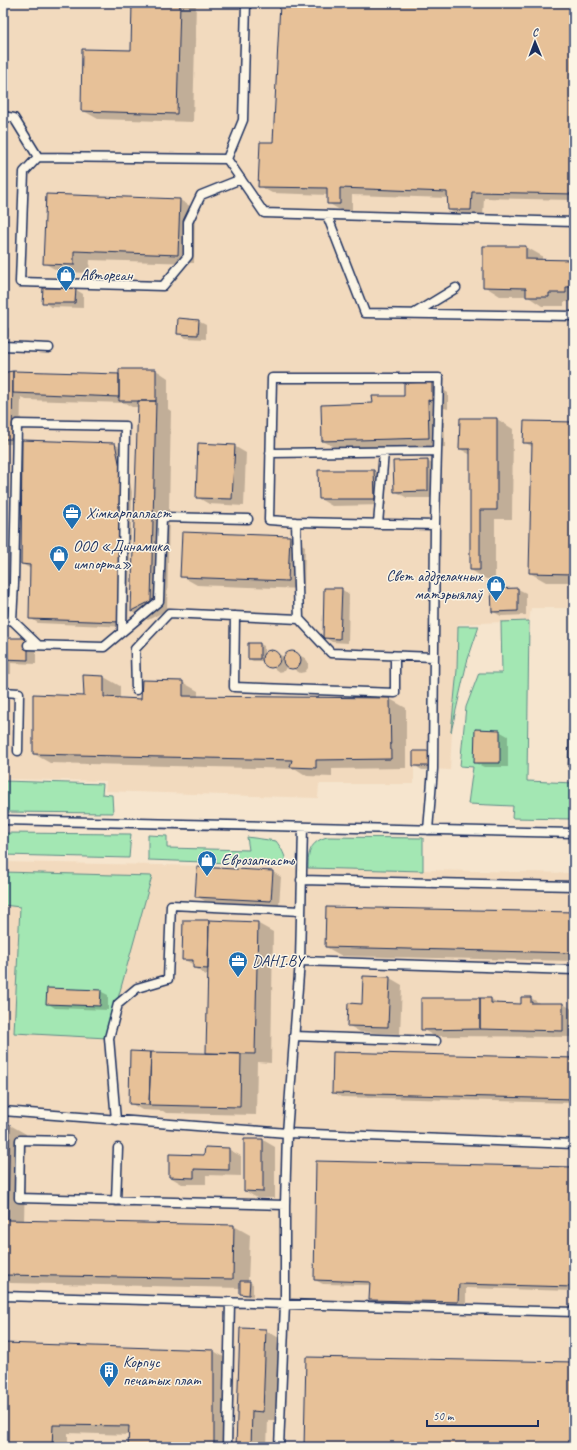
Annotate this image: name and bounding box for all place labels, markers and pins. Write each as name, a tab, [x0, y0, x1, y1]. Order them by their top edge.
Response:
shop icon: Автореан	[55, 264, 77, 292]
place label: Автореан	[80, 265, 134, 285]
office icon: Хімкарпапласт	[61, 502, 83, 530]
place label: Хімкарпапласт	[86, 503, 172, 523]
place label: ООО «Динамика импорта»	[73, 536, 170, 574]
shop icon: ООО «Динамика импорта»	[48, 544, 70, 572]
place label: Свет аддзелачных матэрыялаў	[386, 566, 484, 604]
shop icon: Свет аддзелачных матэрыялаў	[485, 574, 507, 602]
shop icon: Еврозапчасть	[196, 849, 218, 877]
place label: Еврозапчасть	[221, 850, 296, 870]
office icon: DAHI.BY	[227, 950, 249, 978]
place label: DAHI.BY	[252, 951, 306, 971]
place label: Корпус печатых плат	[123, 1352, 202, 1390]
building icon: Корпус печатых плат	[98, 1360, 120, 1388]

